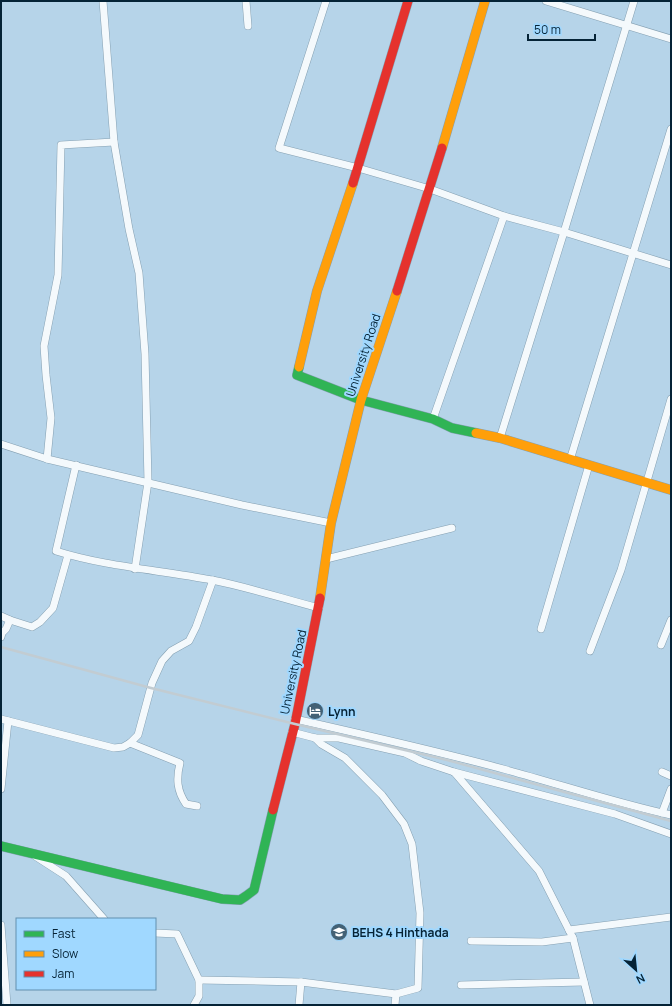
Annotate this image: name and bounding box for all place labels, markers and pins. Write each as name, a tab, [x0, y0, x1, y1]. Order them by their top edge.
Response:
hotel icon: Lynn	[305, 701, 325, 721]
place label: Lynn	[328, 703, 356, 720]
school or university icon: BEHS 4 Hinthada	[329, 922, 349, 942]
place label: BEHS 4 Hinthada	[352, 924, 449, 941]

